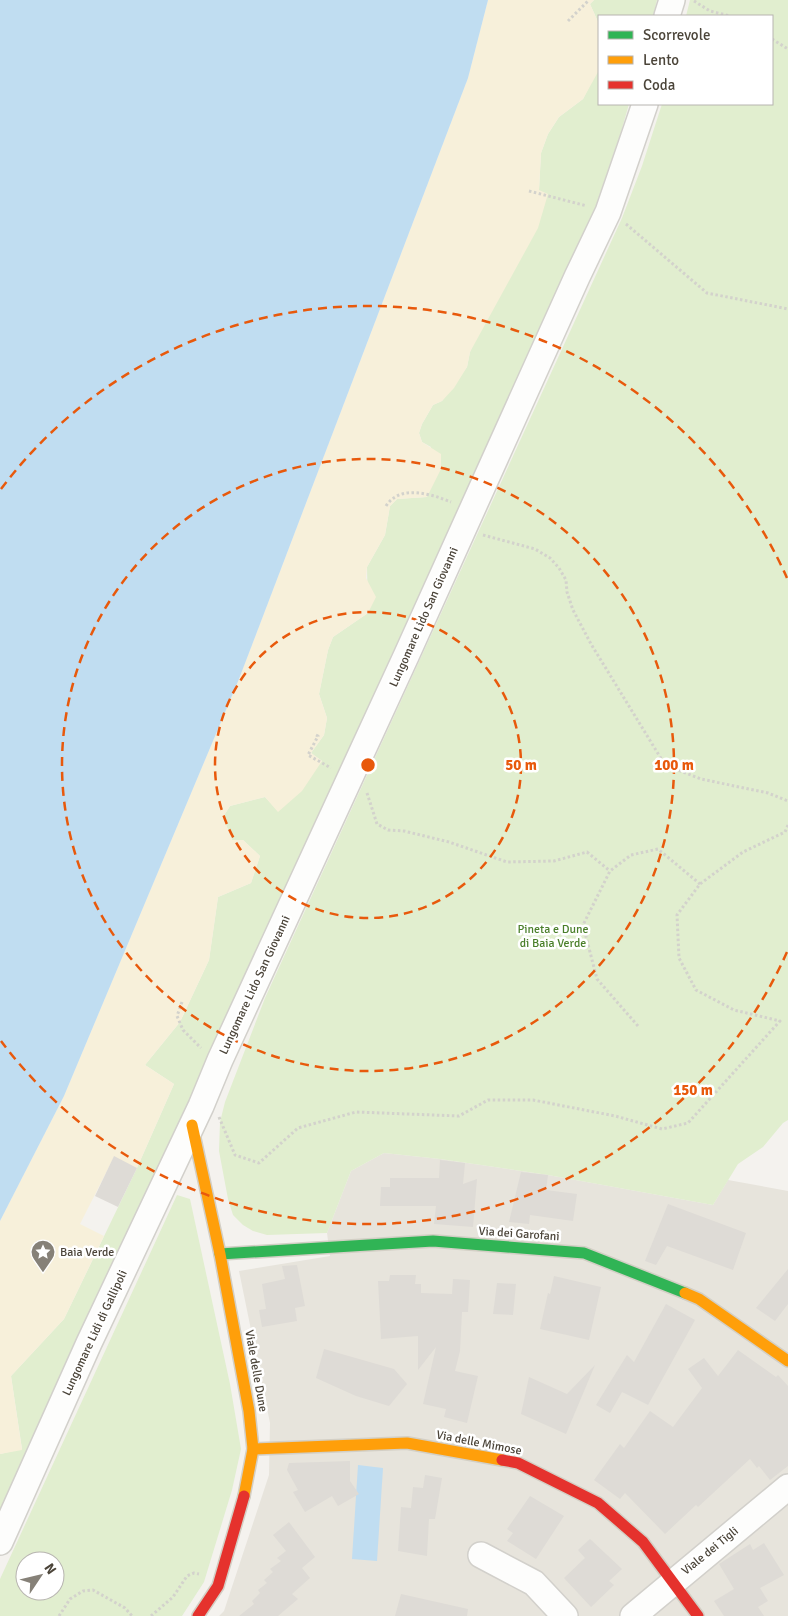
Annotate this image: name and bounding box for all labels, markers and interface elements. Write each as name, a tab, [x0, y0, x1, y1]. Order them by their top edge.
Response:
legend	[598, 15, 773, 105]
text: Scorrevole	[643, 26, 710, 44]
text: Lento	[643, 51, 679, 69]
text: Coda	[643, 76, 675, 94]
street label: Lungomare Lido San Giovanni	[386, 545, 462, 689]
centre of rings	[359, 756, 377, 774]
text: 50 m	[505, 756, 537, 774]
text: 100 m	[654, 756, 694, 774]
street label: Lungomare Lido San Giovanni	[216, 913, 294, 1057]
park label: Pineta e Dune di Baia Verde	[517, 922, 589, 951]
text: 150 m	[673, 1081, 713, 1099]
street label: Via dei Garofani	[478, 1224, 560, 1244]
place icon: Baia Verde	[30, 1239, 56, 1273]
place label: Baia Verde	[60, 1245, 114, 1260]
street label: Lungomare Lidi di Gallipoli	[59, 1268, 131, 1398]
street label: Viale delle Dune	[241, 1329, 271, 1413]
street label: Via delle Mimose	[435, 1427, 523, 1459]
street label: Viale dei Tigli	[679, 1524, 741, 1578]
north arrow	[15, 1551, 65, 1601]
text: N	[40, 1560, 60, 1578]

